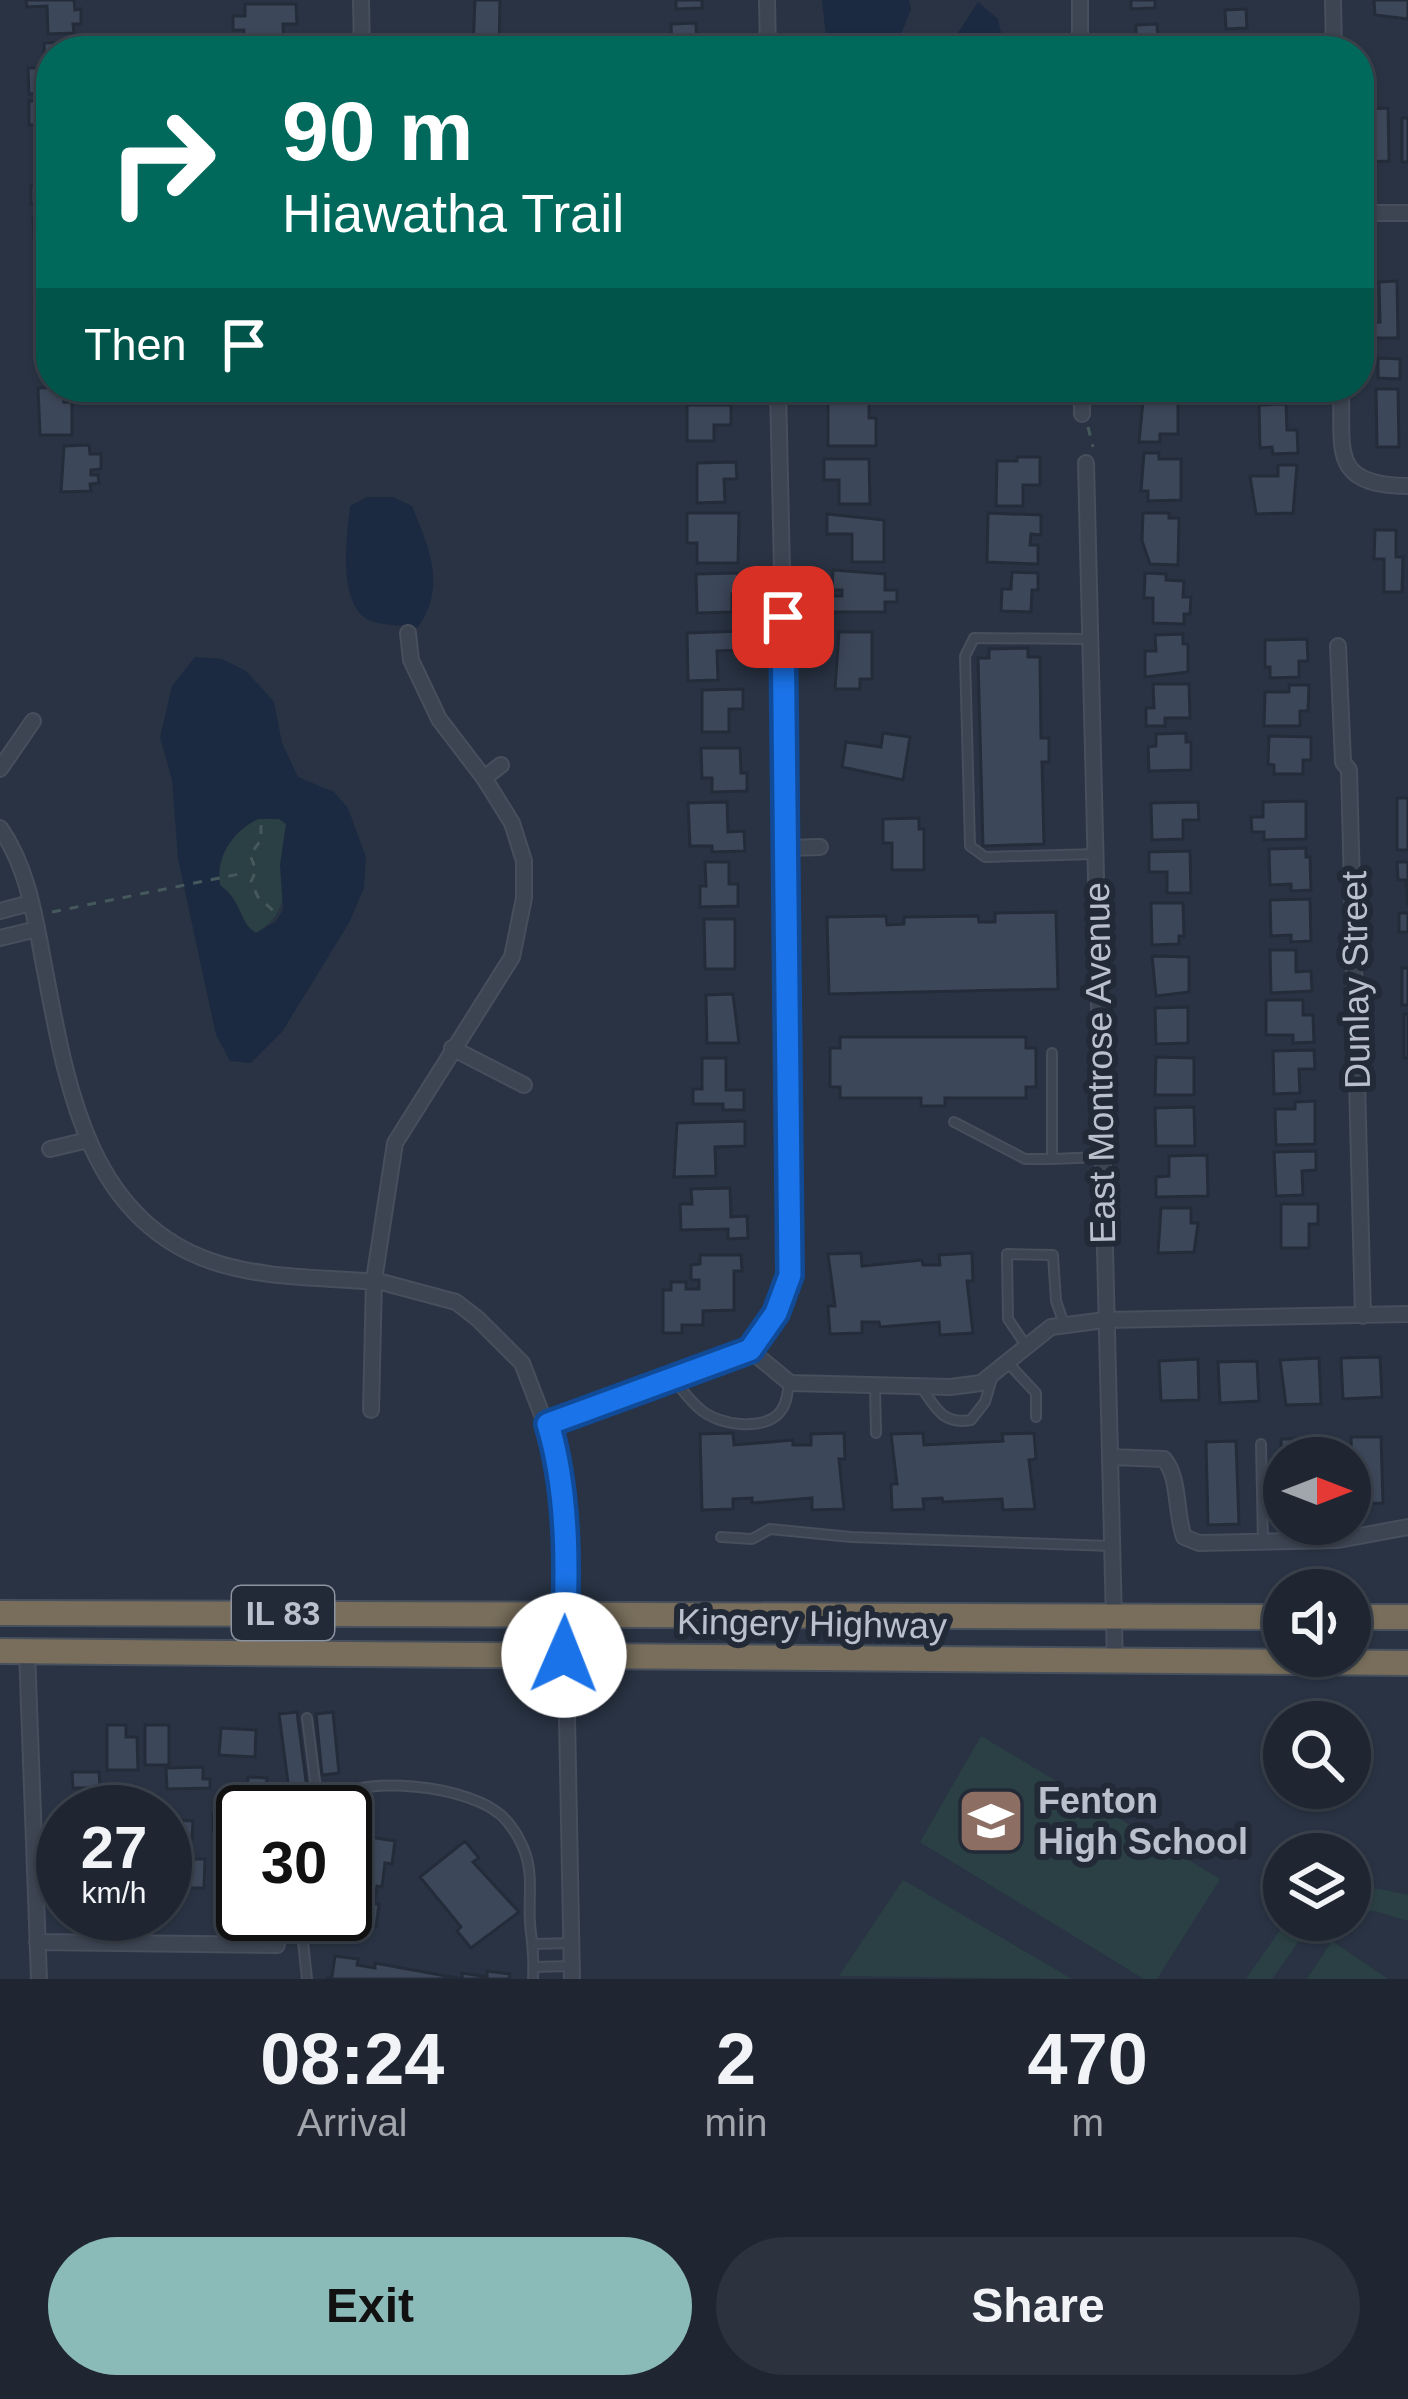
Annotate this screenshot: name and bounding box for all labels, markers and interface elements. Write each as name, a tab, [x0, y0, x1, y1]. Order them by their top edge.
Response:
icon: right	[84, 84, 240, 240]
text: 90 m	[282, 84, 473, 178]
text: Hiawatha Trail	[282, 183, 624, 243]
icon: arrive	[211, 312, 277, 378]
text: Then	[84, 319, 187, 370]
pin	[732, 566, 834, 668]
icon: arrive	[750, 584, 816, 650]
street label: Dunlay Street	[1333, 871, 1378, 1089]
street label: East Montrose Avenue	[1076, 882, 1123, 1244]
north arrow	[1263, 1437, 1371, 1545]
map controls	[1263, 1437, 1371, 1941]
button: sound	[1263, 1569, 1371, 1677]
road number: IL 83	[232, 1586, 334, 1640]
position arrow	[501, 1592, 627, 1718]
street label: Kingery Highway	[677, 1601, 947, 1646]
button: search	[1263, 1701, 1371, 1809]
place label: Fenton High School	[1038, 1780, 1248, 1862]
speed limit sign: 30	[216, 1785, 372, 1941]
school or university icon: Fenton High School	[956, 1786, 1026, 1856]
text: 27	[81, 1814, 147, 1881]
button: layers	[1263, 1833, 1371, 1941]
text: km/h	[81, 1876, 147, 1909]
text: 08:24	[260, 2019, 444, 2099]
text: 2	[716, 2019, 756, 2099]
text: 470	[1028, 2019, 1148, 2099]
text: Arrival	[297, 2101, 408, 2144]
text: min	[705, 2101, 767, 2144]
text: m	[1071, 2101, 1104, 2144]
button: Exit	[48, 2237, 692, 2375]
button: Share	[716, 2237, 1360, 2375]

